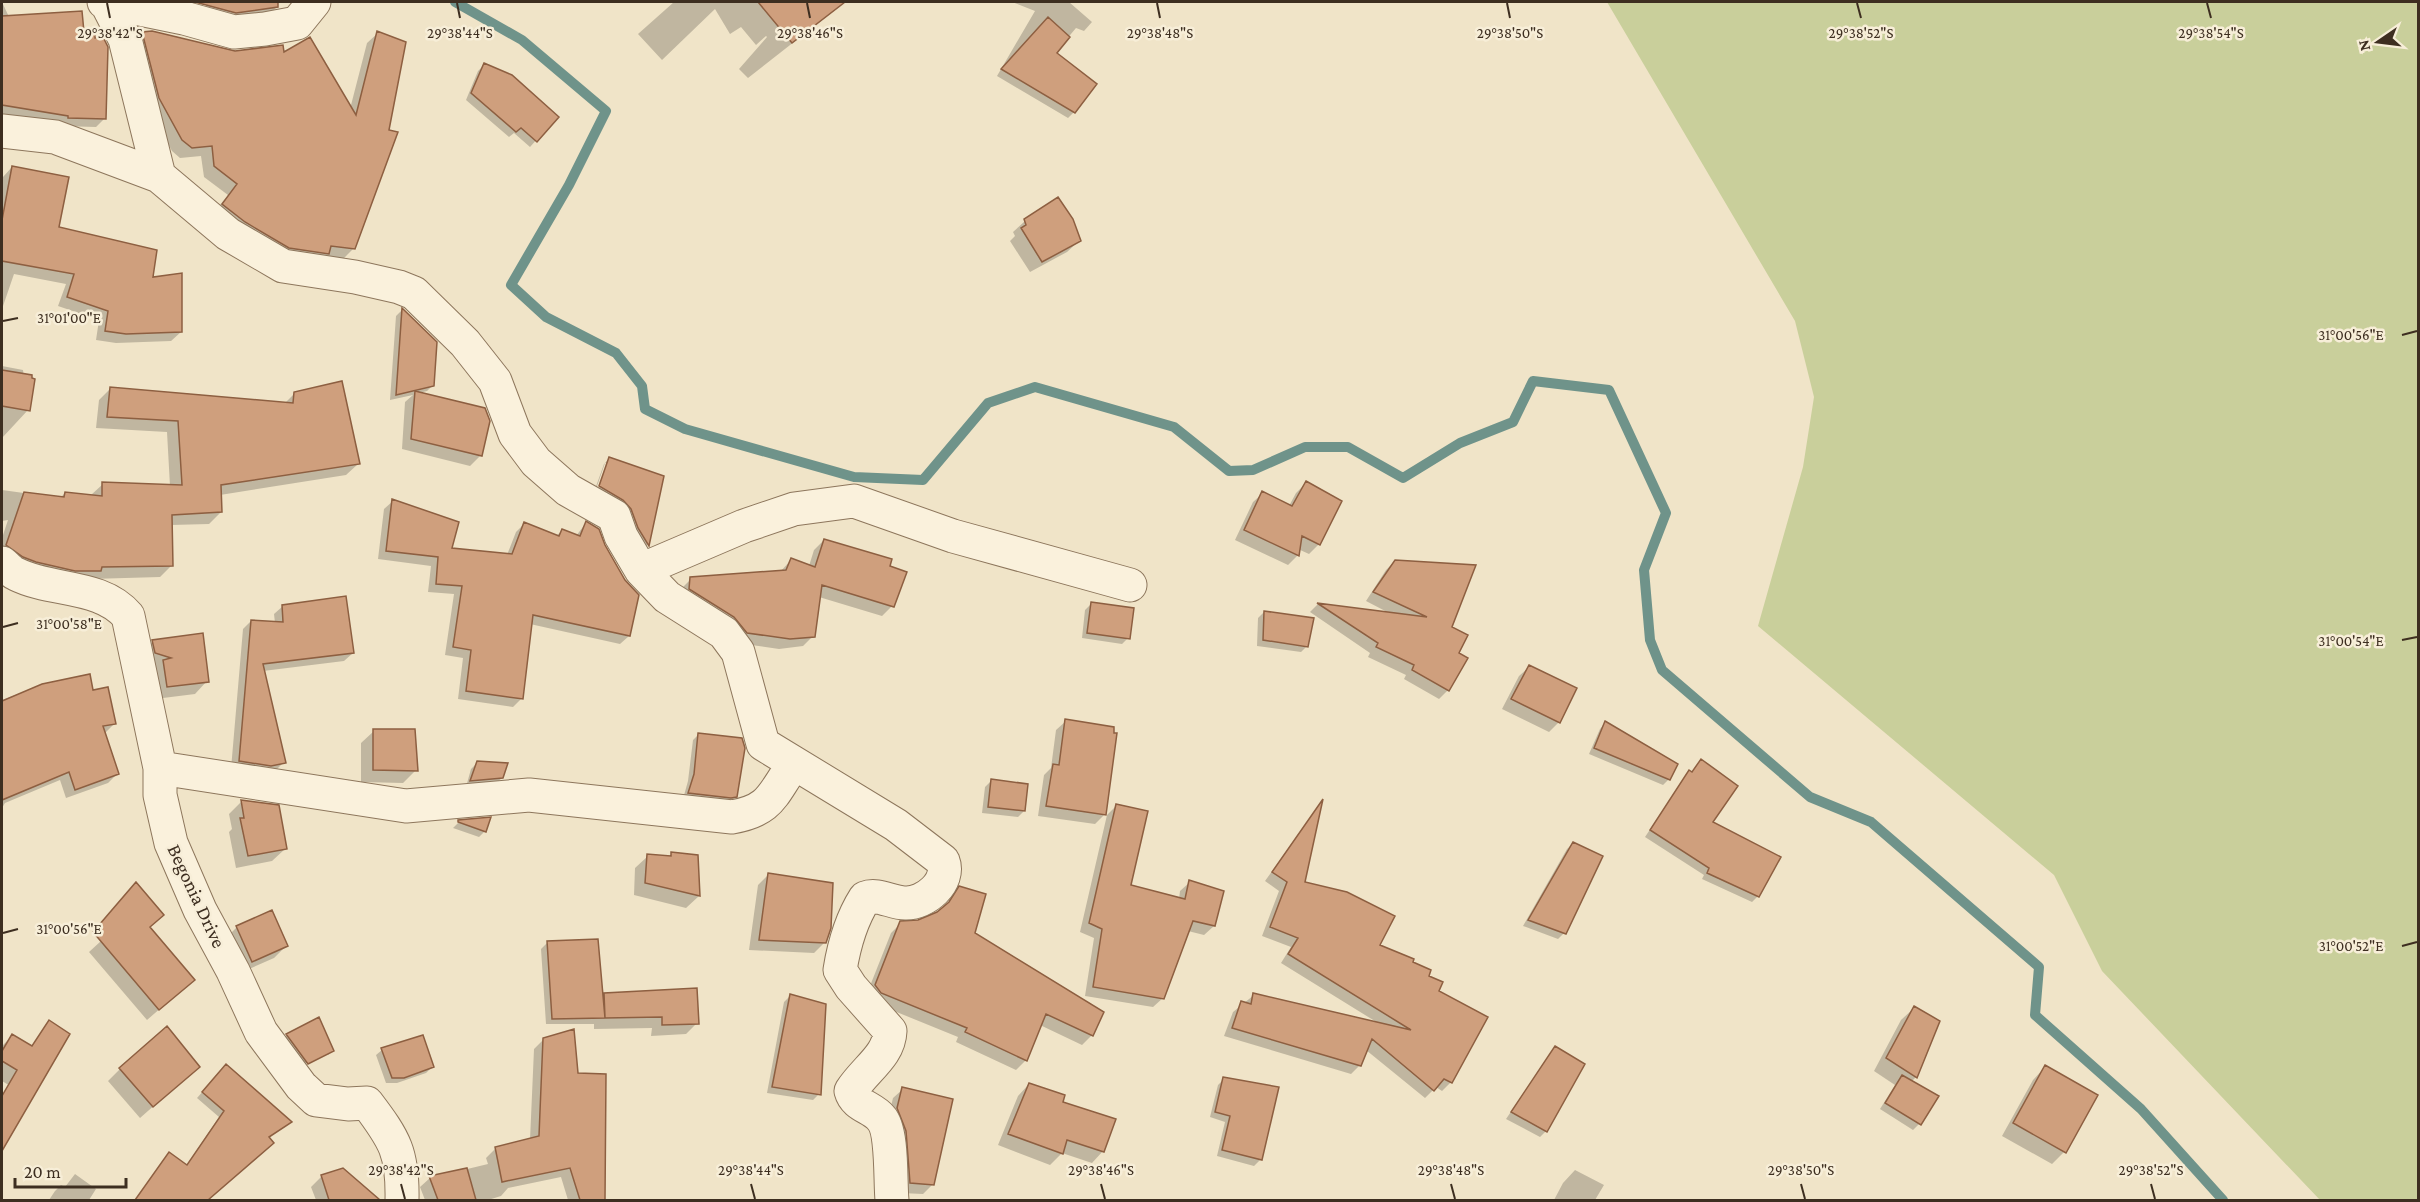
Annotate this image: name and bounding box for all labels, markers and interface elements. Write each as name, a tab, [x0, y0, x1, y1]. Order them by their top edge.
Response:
north arrow	[2348, 12, 2408, 72]
text: 29°38'42"S	[77, 25, 143, 41]
text: 29°38'44"S	[427, 25, 493, 41]
text: 29°38'46"S	[777, 25, 843, 41]
text: 29°38'48"S	[1127, 25, 1193, 41]
text: 29°38'50"S	[1477, 25, 1543, 41]
text: 29°38'52"S	[1829, 25, 1893, 41]
text: 29°38'54"S	[2178, 25, 2244, 41]
text: N	[2354, 38, 2373, 53]
text: 31°01'00"E	[37, 310, 101, 326]
text: 31°00'56"E	[2318, 327, 2384, 343]
text: 31°00'58"E	[36, 616, 102, 632]
text: 31°00'54"E	[2318, 633, 2384, 649]
street label: Begonia Drive	[163, 841, 231, 952]
text: 31°00'56"E	[36, 921, 102, 937]
text: 31°00'52"E	[2319, 938, 2383, 954]
scale bar	[15, 1151, 126, 1189]
text: 20 m	[24, 1162, 61, 1182]
text: 29°38'42"S	[368, 1162, 434, 1178]
text: 29°38'44"S	[718, 1162, 784, 1178]
text: 29°38'46"S	[1068, 1162, 1134, 1178]
text: 29°38'48"S	[1418, 1162, 1484, 1178]
text: 29°38'50"S	[1768, 1162, 1834, 1178]
text: 29°38'52"S	[2119, 1162, 2183, 1178]

